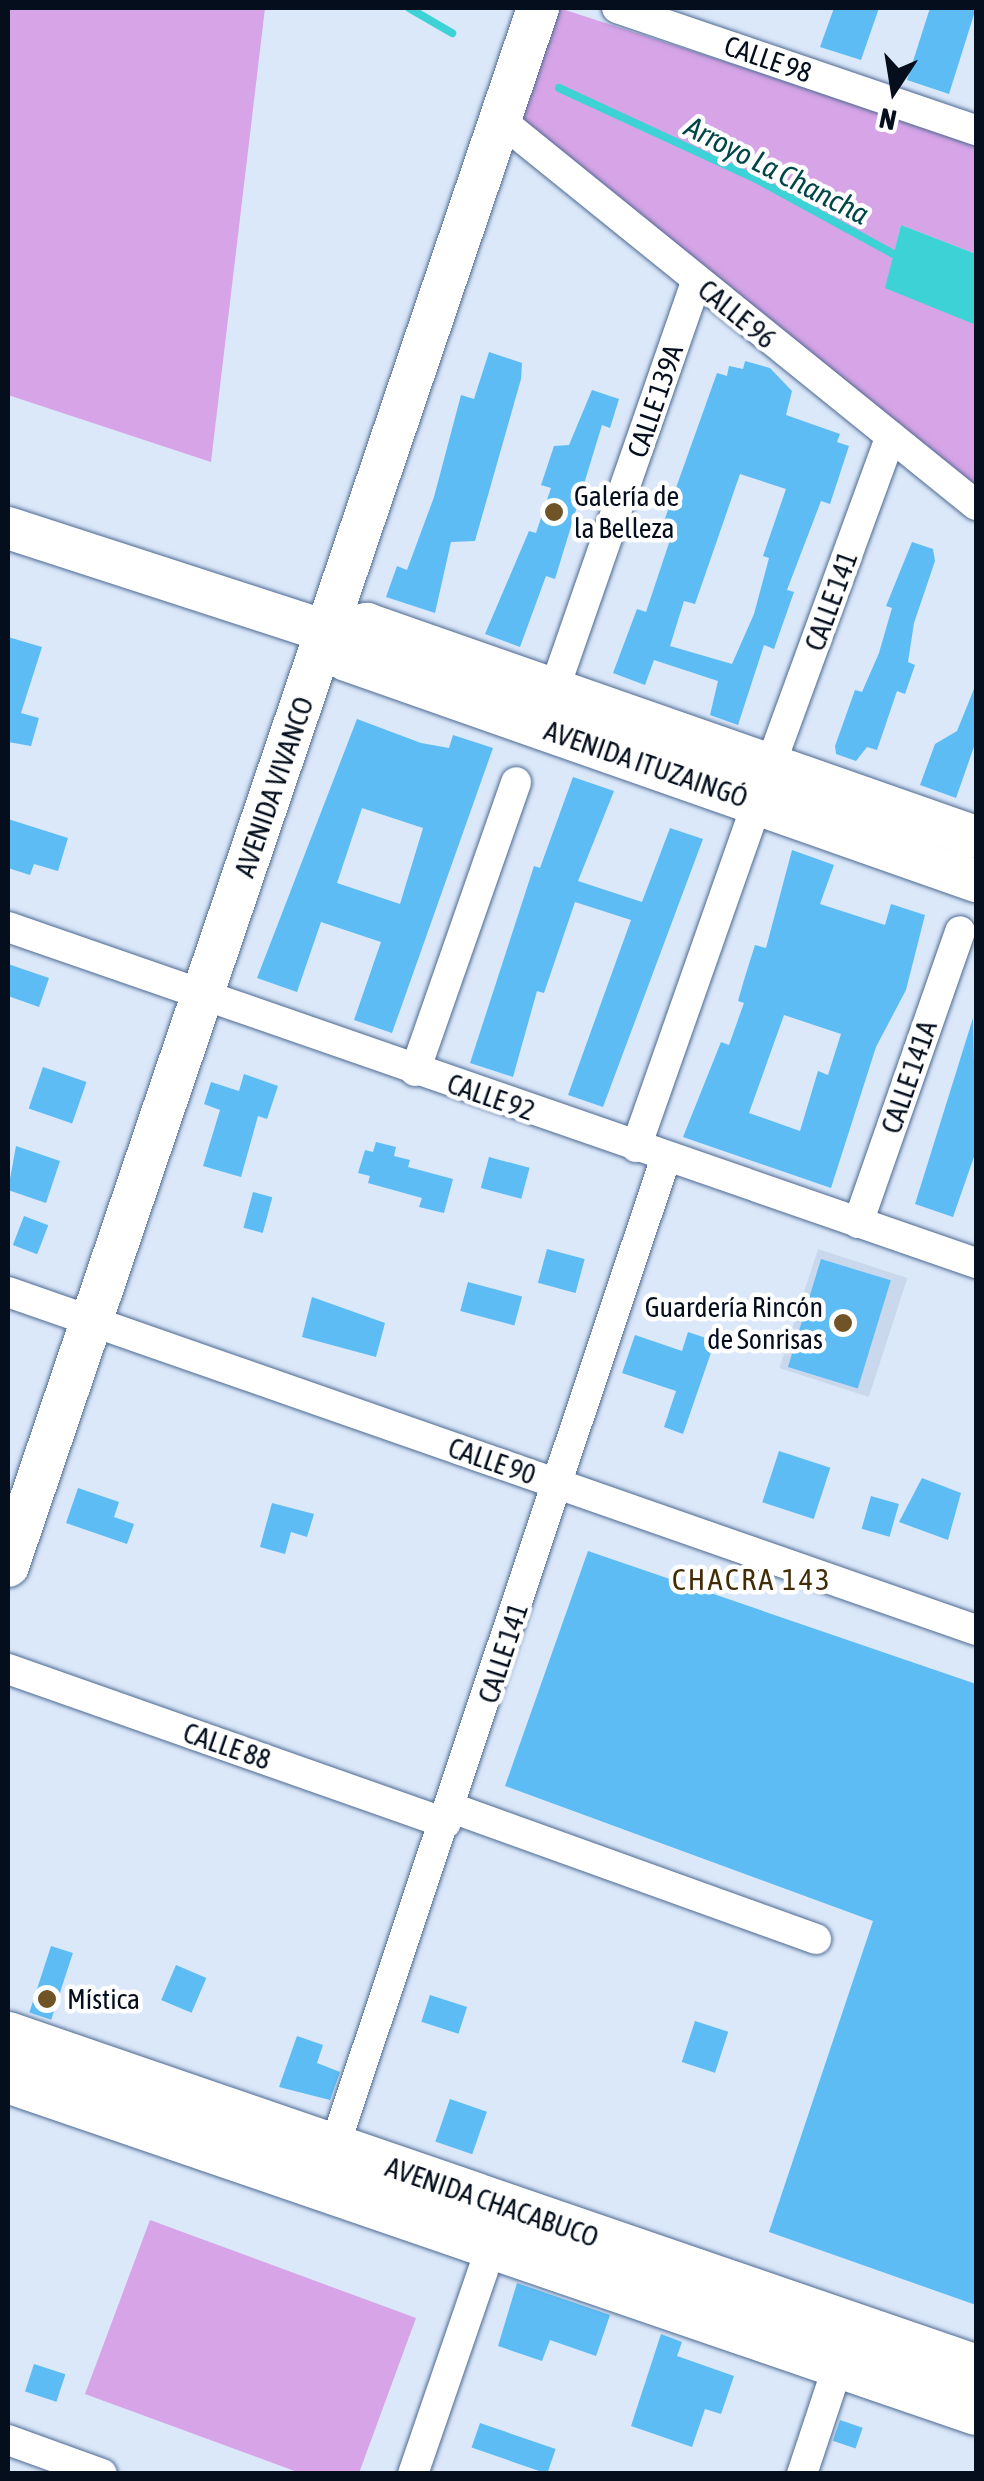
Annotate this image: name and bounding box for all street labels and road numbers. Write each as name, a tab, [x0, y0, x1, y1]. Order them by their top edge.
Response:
street label: CALLE 98	[720, 28, 816, 90]
street label: CALLE 96	[691, 273, 783, 355]
street label: CALLE 139A	[620, 340, 690, 462]
street label: CALLE 141	[798, 547, 864, 655]
street label: AVENIDA VIVANCO	[227, 692, 321, 882]
street label: AVENIDA ITUZAINGÓ	[540, 713, 752, 815]
street label: CALLE 141A	[874, 1016, 944, 1138]
street label: CALLE 92	[443, 1066, 539, 1128]
street label: CALLE 90	[444, 1430, 540, 1492]
street label: CALLE 141	[471, 1599, 535, 1707]
street label: CALLE 88	[179, 1715, 275, 1777]
street label: AVENIDA CHACABUCO	[381, 2150, 603, 2254]

